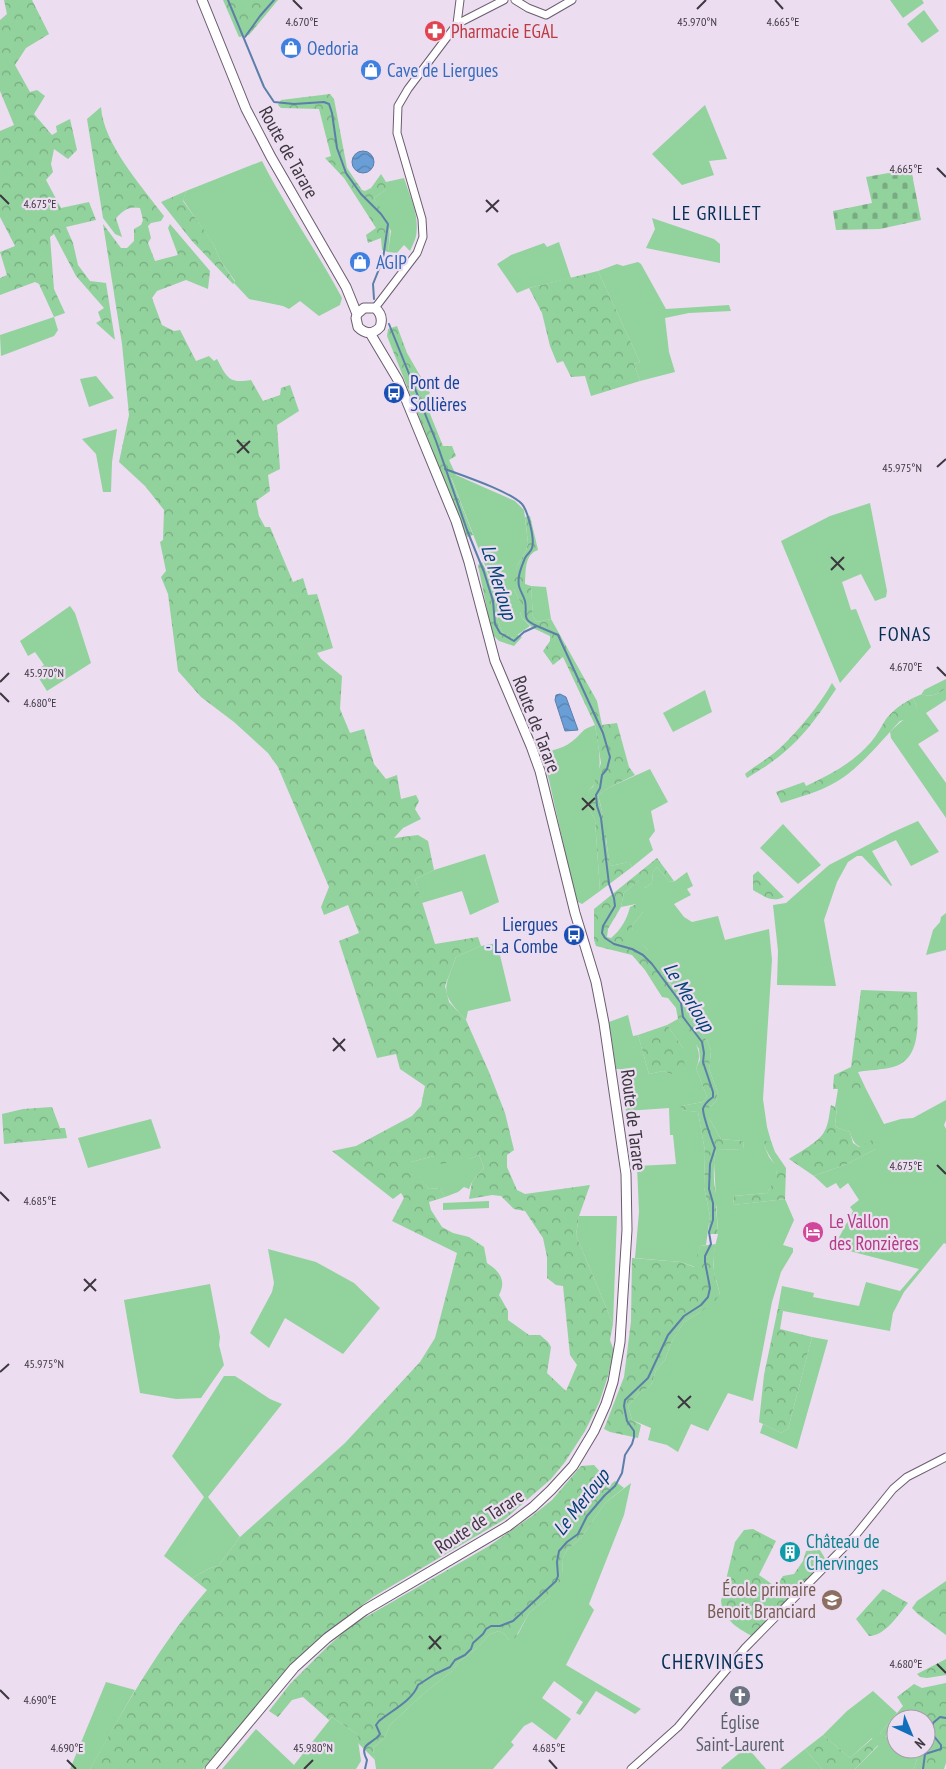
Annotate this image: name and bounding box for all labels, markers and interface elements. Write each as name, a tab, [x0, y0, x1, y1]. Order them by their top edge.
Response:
text: 4.670°E	[286, 14, 319, 29]
text: 45.970°N	[677, 14, 717, 29]
text: 4.665°E	[767, 14, 800, 29]
pharmacy icon: Pharmacie EGAL	[423, 19, 447, 43]
place label: Pharmacie EGAL	[451, 19, 558, 43]
shop icon: Oedoria	[279, 36, 303, 60]
place label: Oedoria	[307, 36, 359, 60]
shop icon: Cave de Liergues	[359, 58, 383, 82]
place label: Cave de Liergues	[387, 58, 498, 82]
street label: Route de Tarare	[254, 102, 324, 202]
text: 4.665°E	[890, 161, 923, 176]
text: 4.675°E	[24, 196, 57, 211]
district label: LE GRILLET	[672, 200, 762, 226]
shop icon: AGIP	[348, 250, 372, 274]
place label: AGIP	[376, 250, 407, 274]
place label: Pont de Sollières	[410, 370, 467, 416]
bus stop icon: Pont de Sollières	[382, 381, 406, 405]
text: 45.975°N	[882, 460, 922, 475]
water label: Le Merloup	[475, 541, 523, 624]
district label: FONAS	[878, 621, 932, 647]
text: 4.670°E	[890, 659, 923, 674]
text: 45.970°N	[24, 665, 64, 680]
street label: Route de Tarare	[508, 672, 566, 776]
text: 4.680°E	[24, 695, 57, 710]
place label: Liergues - La Combe	[486, 912, 558, 958]
bus stop icon: Liergues - La Combe	[562, 923, 586, 947]
water label: Le Merloup	[658, 957, 721, 1038]
street label: Route de Tarare	[616, 1068, 652, 1172]
text: 4.675°E	[890, 1158, 923, 1173]
text: 4.685°E	[24, 1193, 57, 1208]
place label: Le Vallon des Ronzières	[829, 1209, 919, 1255]
hotel icon: Le Vallon des Ronzières	[801, 1220, 825, 1244]
text: 45.975°N	[24, 1356, 64, 1371]
water label: Le Merloup	[547, 1463, 616, 1540]
street label: Route de Tarare	[430, 1483, 528, 1559]
place label: Château de Chervinges	[806, 1529, 880, 1575]
building icon: Château de Chervinges	[778, 1540, 802, 1564]
place label: École primaire Benoit Branciard	[707, 1577, 816, 1623]
school or university icon: École primaire Benoit Branciard	[820, 1588, 844, 1612]
district label: CHERVINGES	[661, 1648, 765, 1675]
text: 4.680°E	[890, 1656, 923, 1671]
church icon: Église Saint-Laurent	[728, 1684, 752, 1708]
text: 4.690°E	[24, 1692, 57, 1707]
north arrow	[886, 1709, 936, 1759]
place label: Église Saint-Laurent	[696, 1710, 785, 1756]
text: N	[911, 1734, 929, 1752]
text: 4.690°E	[51, 1740, 84, 1755]
text: 45.980°N	[293, 1740, 333, 1755]
text: 4.685°E	[533, 1740, 566, 1755]

